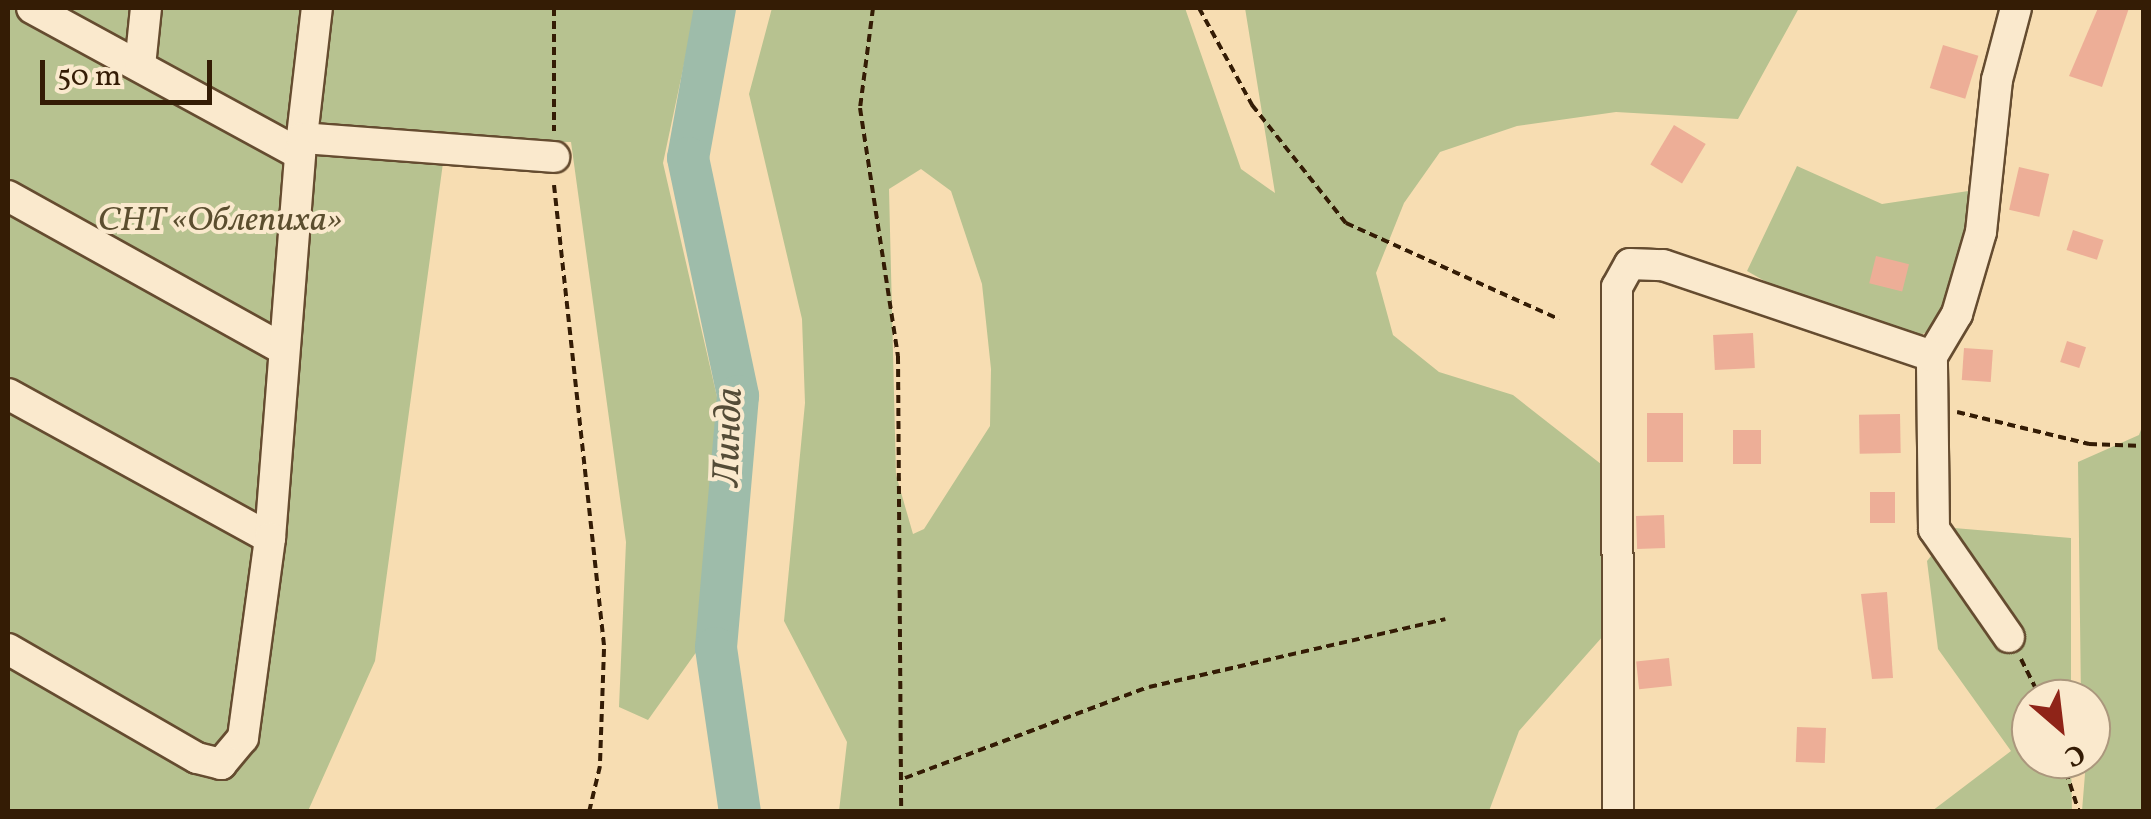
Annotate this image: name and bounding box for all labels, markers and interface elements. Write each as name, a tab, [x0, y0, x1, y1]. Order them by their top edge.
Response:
scale bar	[45, 40, 218, 102]
text: 50 m	[57, 56, 121, 98]
park label: СНТ «Облепиха»	[98, 200, 342, 242]
water label: Линда	[705, 387, 755, 487]
north arrow	[2011, 679, 2111, 779]
text: С	[2057, 733, 2091, 776]

